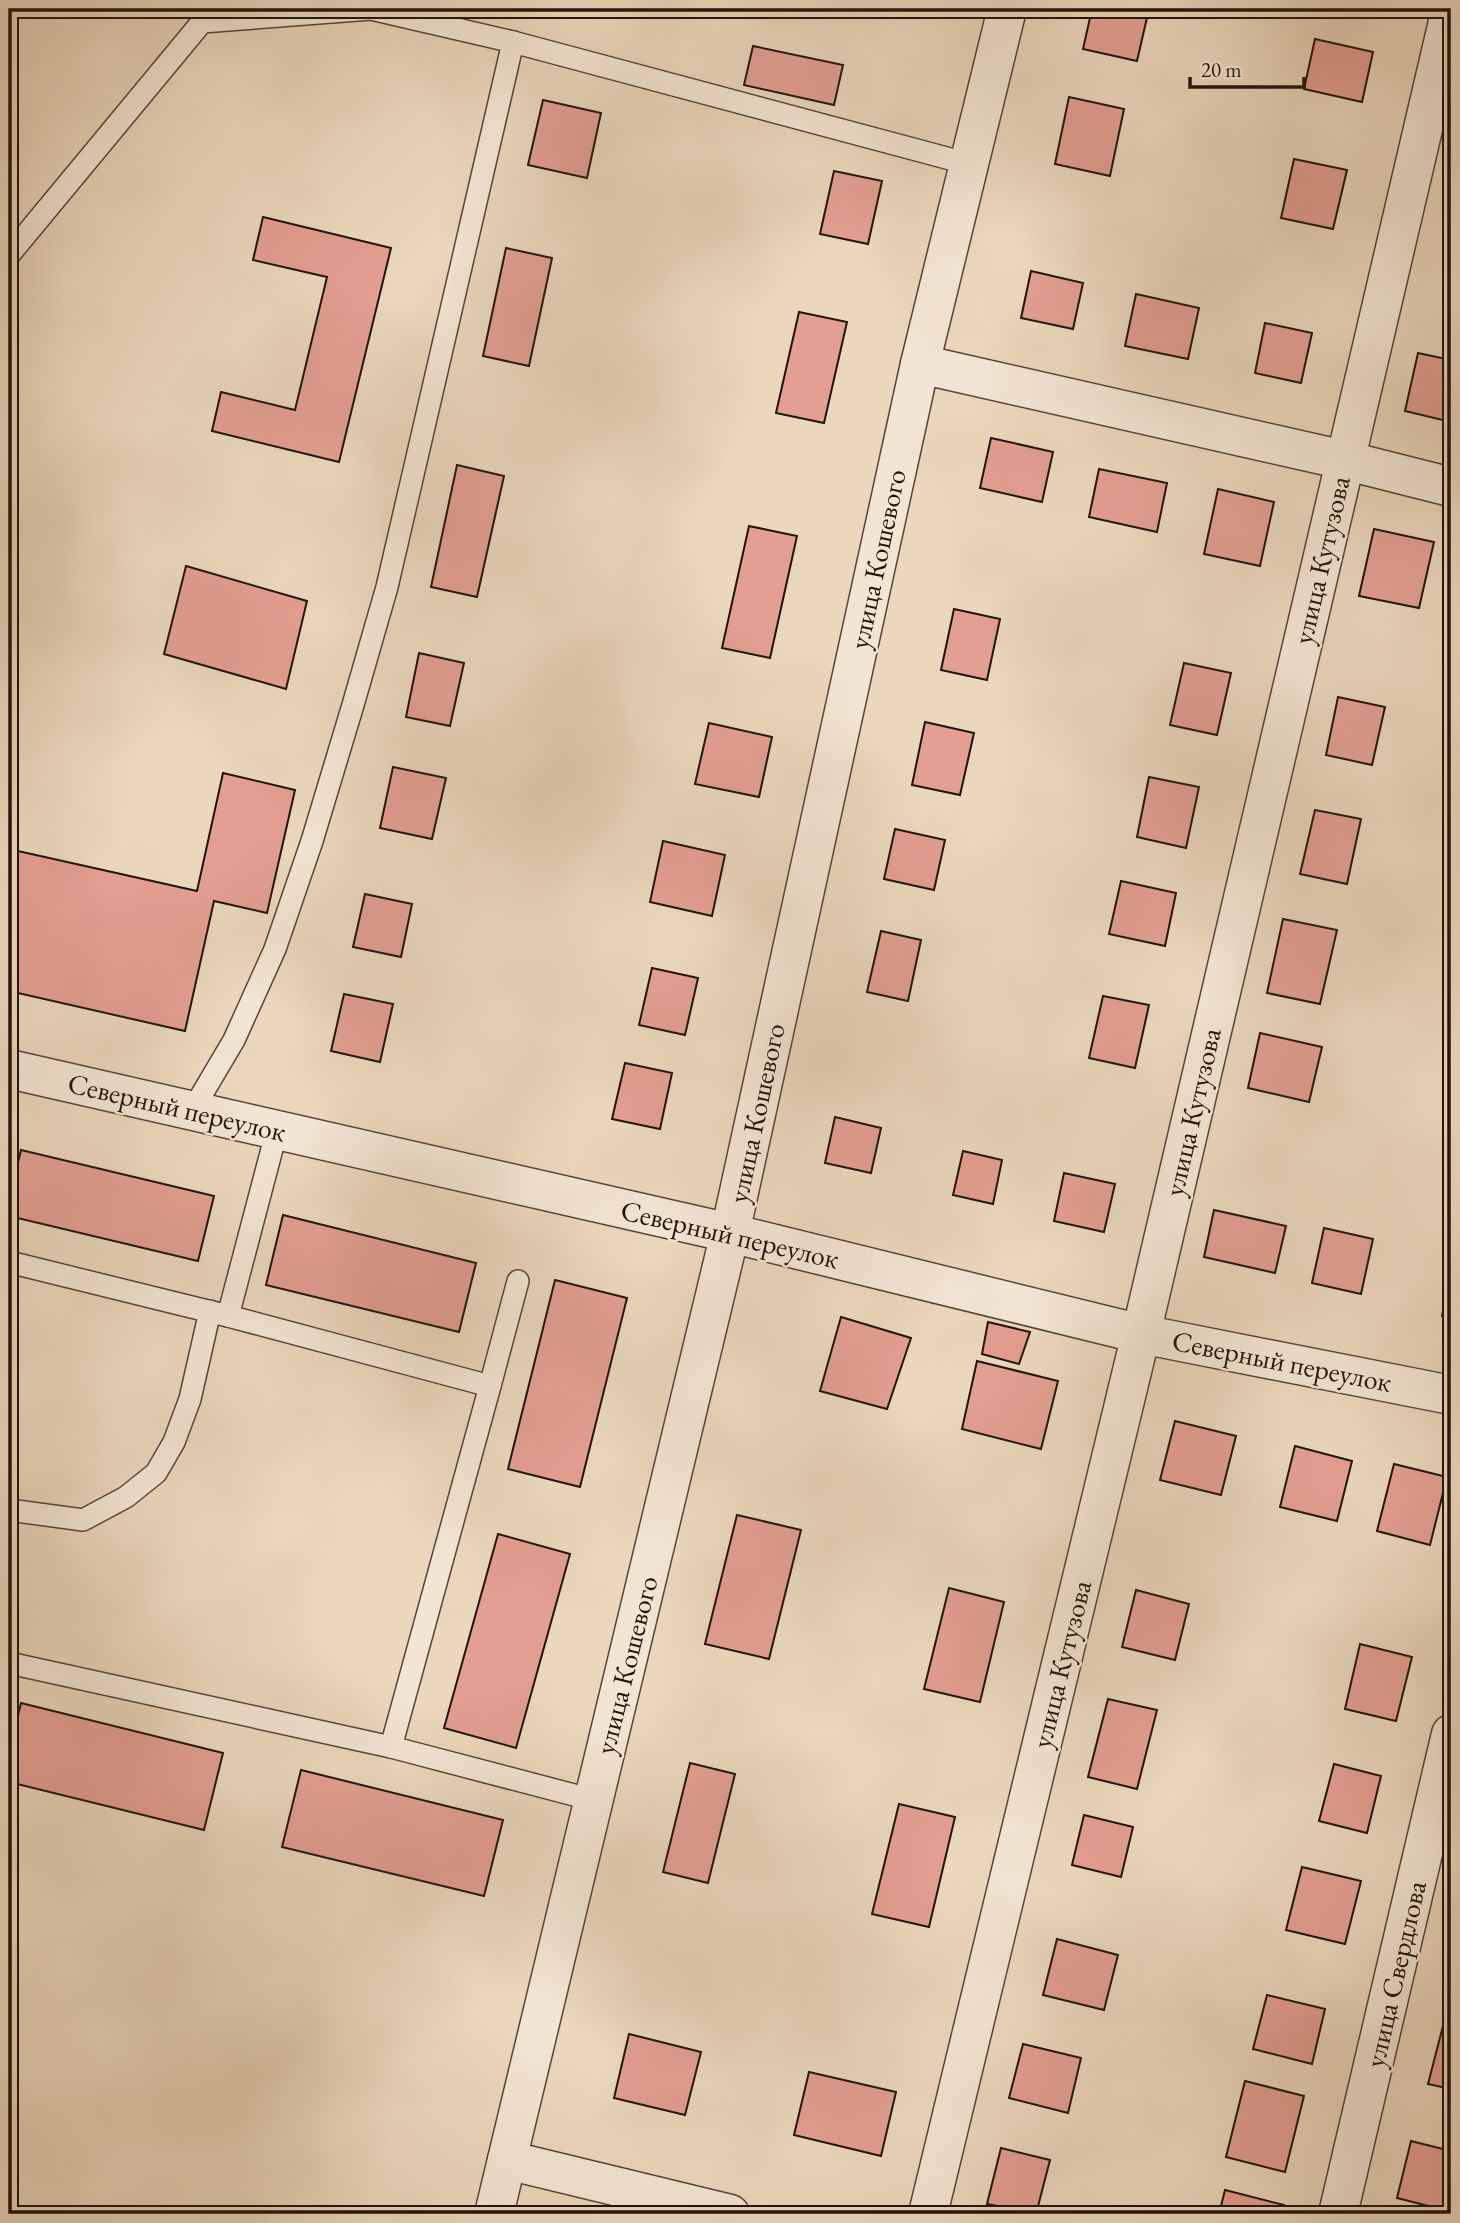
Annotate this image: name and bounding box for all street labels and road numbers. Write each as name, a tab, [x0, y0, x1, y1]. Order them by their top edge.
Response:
street label: улица Кошевого	[840, 466, 914, 652]
street label: улица Кутузова	[1284, 472, 1358, 648]
street label: улица Кошевого	[719, 1020, 793, 1206]
street label: улица Кутузова	[1155, 1024, 1229, 1200]
street label: Северный переулок	[64, 1064, 290, 1150]
street label: Северный переулок	[617, 1191, 843, 1277]
street label: Северный переулок	[1169, 1322, 1395, 1400]
street label: улица Кошевого	[586, 1572, 666, 1758]
street label: улица Кутузова	[1023, 1576, 1099, 1752]
street label: улица Свердлова	[1356, 1876, 1434, 2071]

